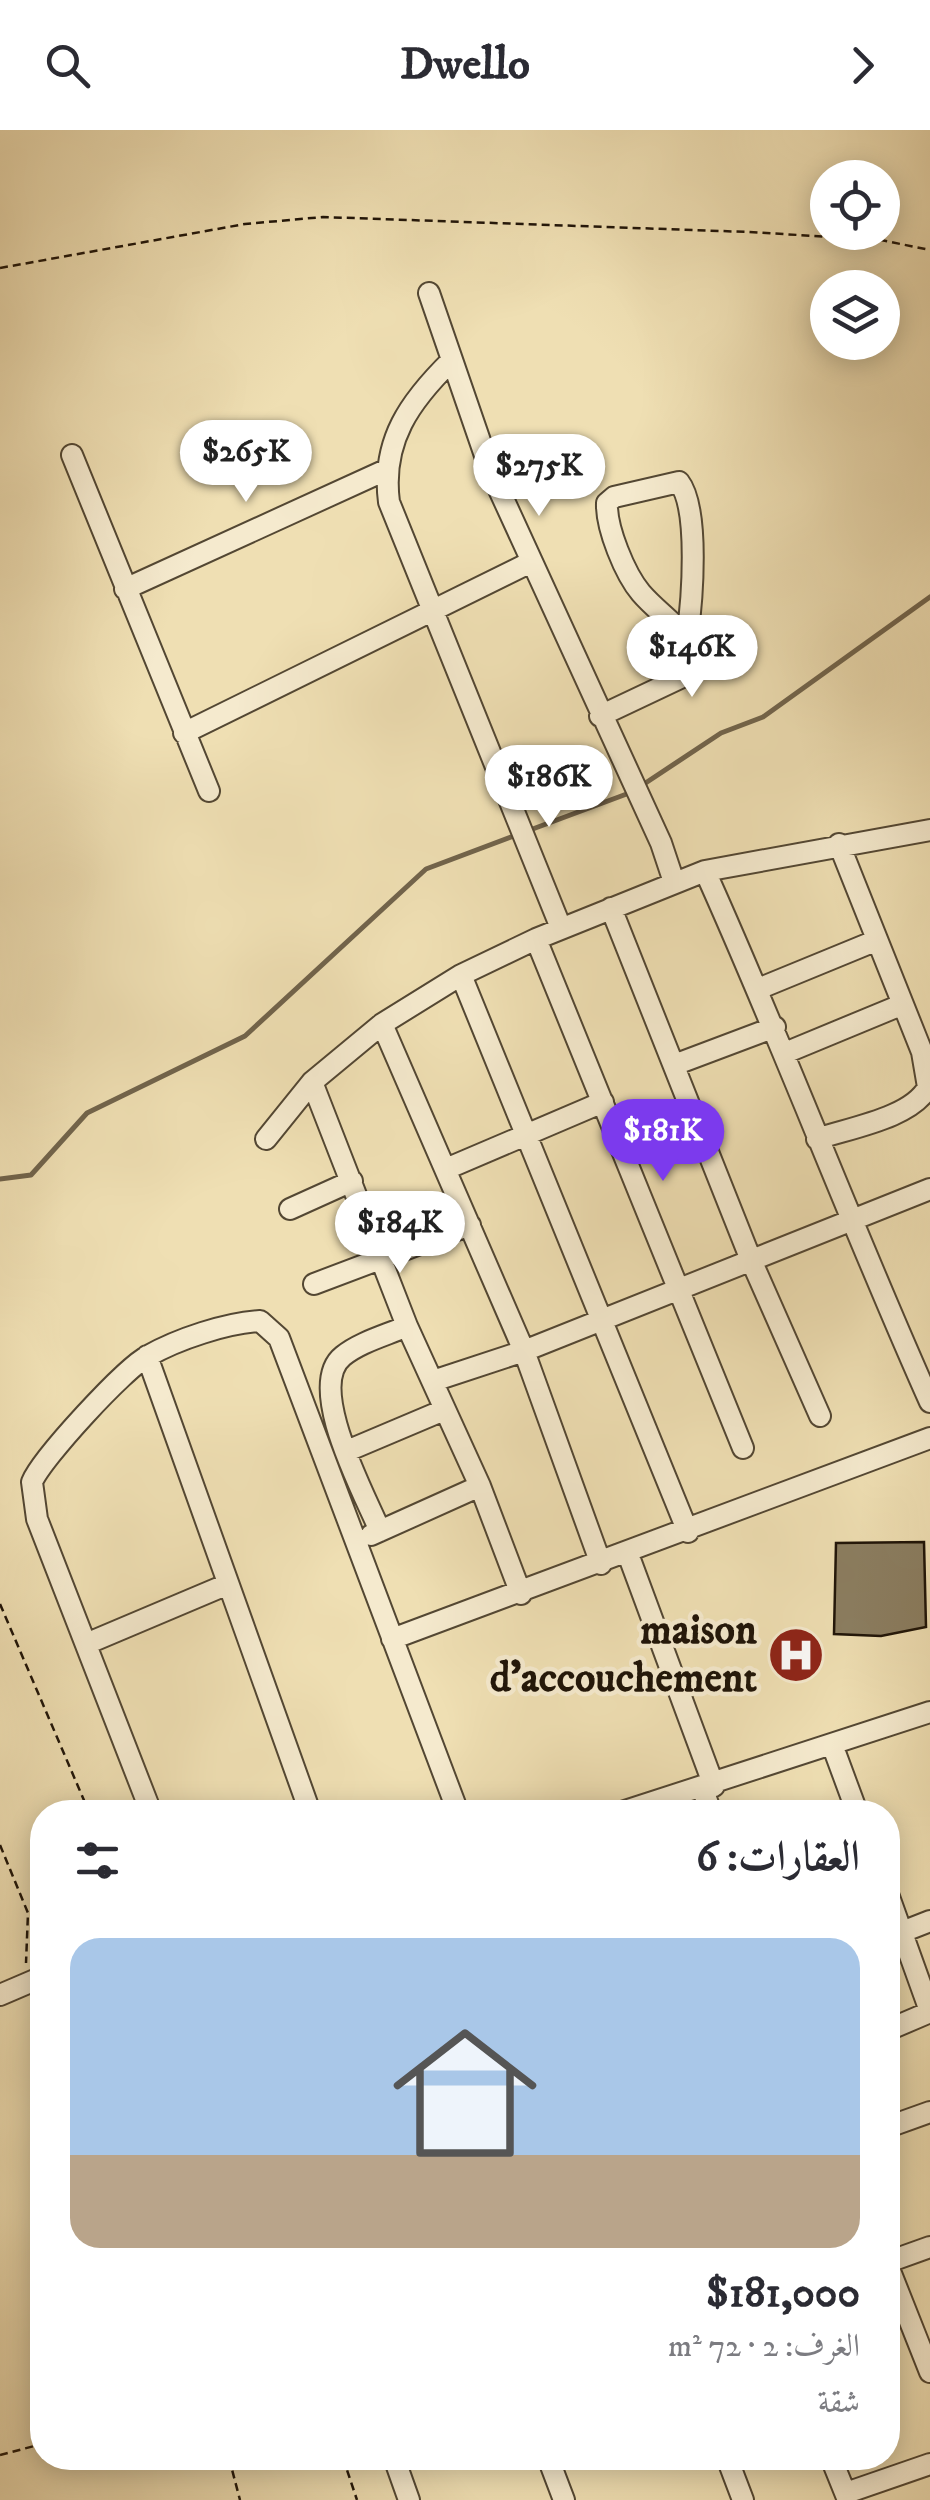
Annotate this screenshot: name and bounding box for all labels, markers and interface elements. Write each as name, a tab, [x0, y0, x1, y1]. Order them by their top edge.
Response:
text: Dwello	[400, 37, 530, 93]
icon: search	[40, 38, 95, 93]
icon: forward	[835, 38, 890, 93]
map controls	[810, 160, 900, 360]
button: locate	[810, 160, 900, 250]
button: layers	[810, 270, 900, 360]
pin: $265K	[176, 420, 316, 505]
text: $265K	[202, 432, 290, 472]
pin: $275K	[469, 434, 609, 519]
text: $275K	[495, 446, 583, 486]
pin: $146K	[622, 615, 762, 700]
text: $146K	[649, 627, 735, 667]
pin: $186K	[479, 745, 619, 830]
text: $186K	[507, 757, 591, 797]
pin: $181K	[593, 1099, 733, 1184]
text: $181K	[623, 1111, 703, 1151]
pin: $184K	[330, 1191, 470, 1276]
text: $184K	[357, 1203, 443, 1243]
place label: maison d'accouchement	[490, 1605, 758, 1705]
hospital icon: maison d'accouchement	[766, 1625, 826, 1685]
text: العقارات: 6	[696, 1832, 860, 1884]
icon: filters	[70, 1833, 125, 1888]
icon: home	[375, 2003, 555, 2183]
text: $181,000	[706, 2268, 860, 2320]
text: الغرف: 2 · 72 m²	[668, 2327, 860, 2367]
text: شقة	[818, 2383, 860, 2423]

